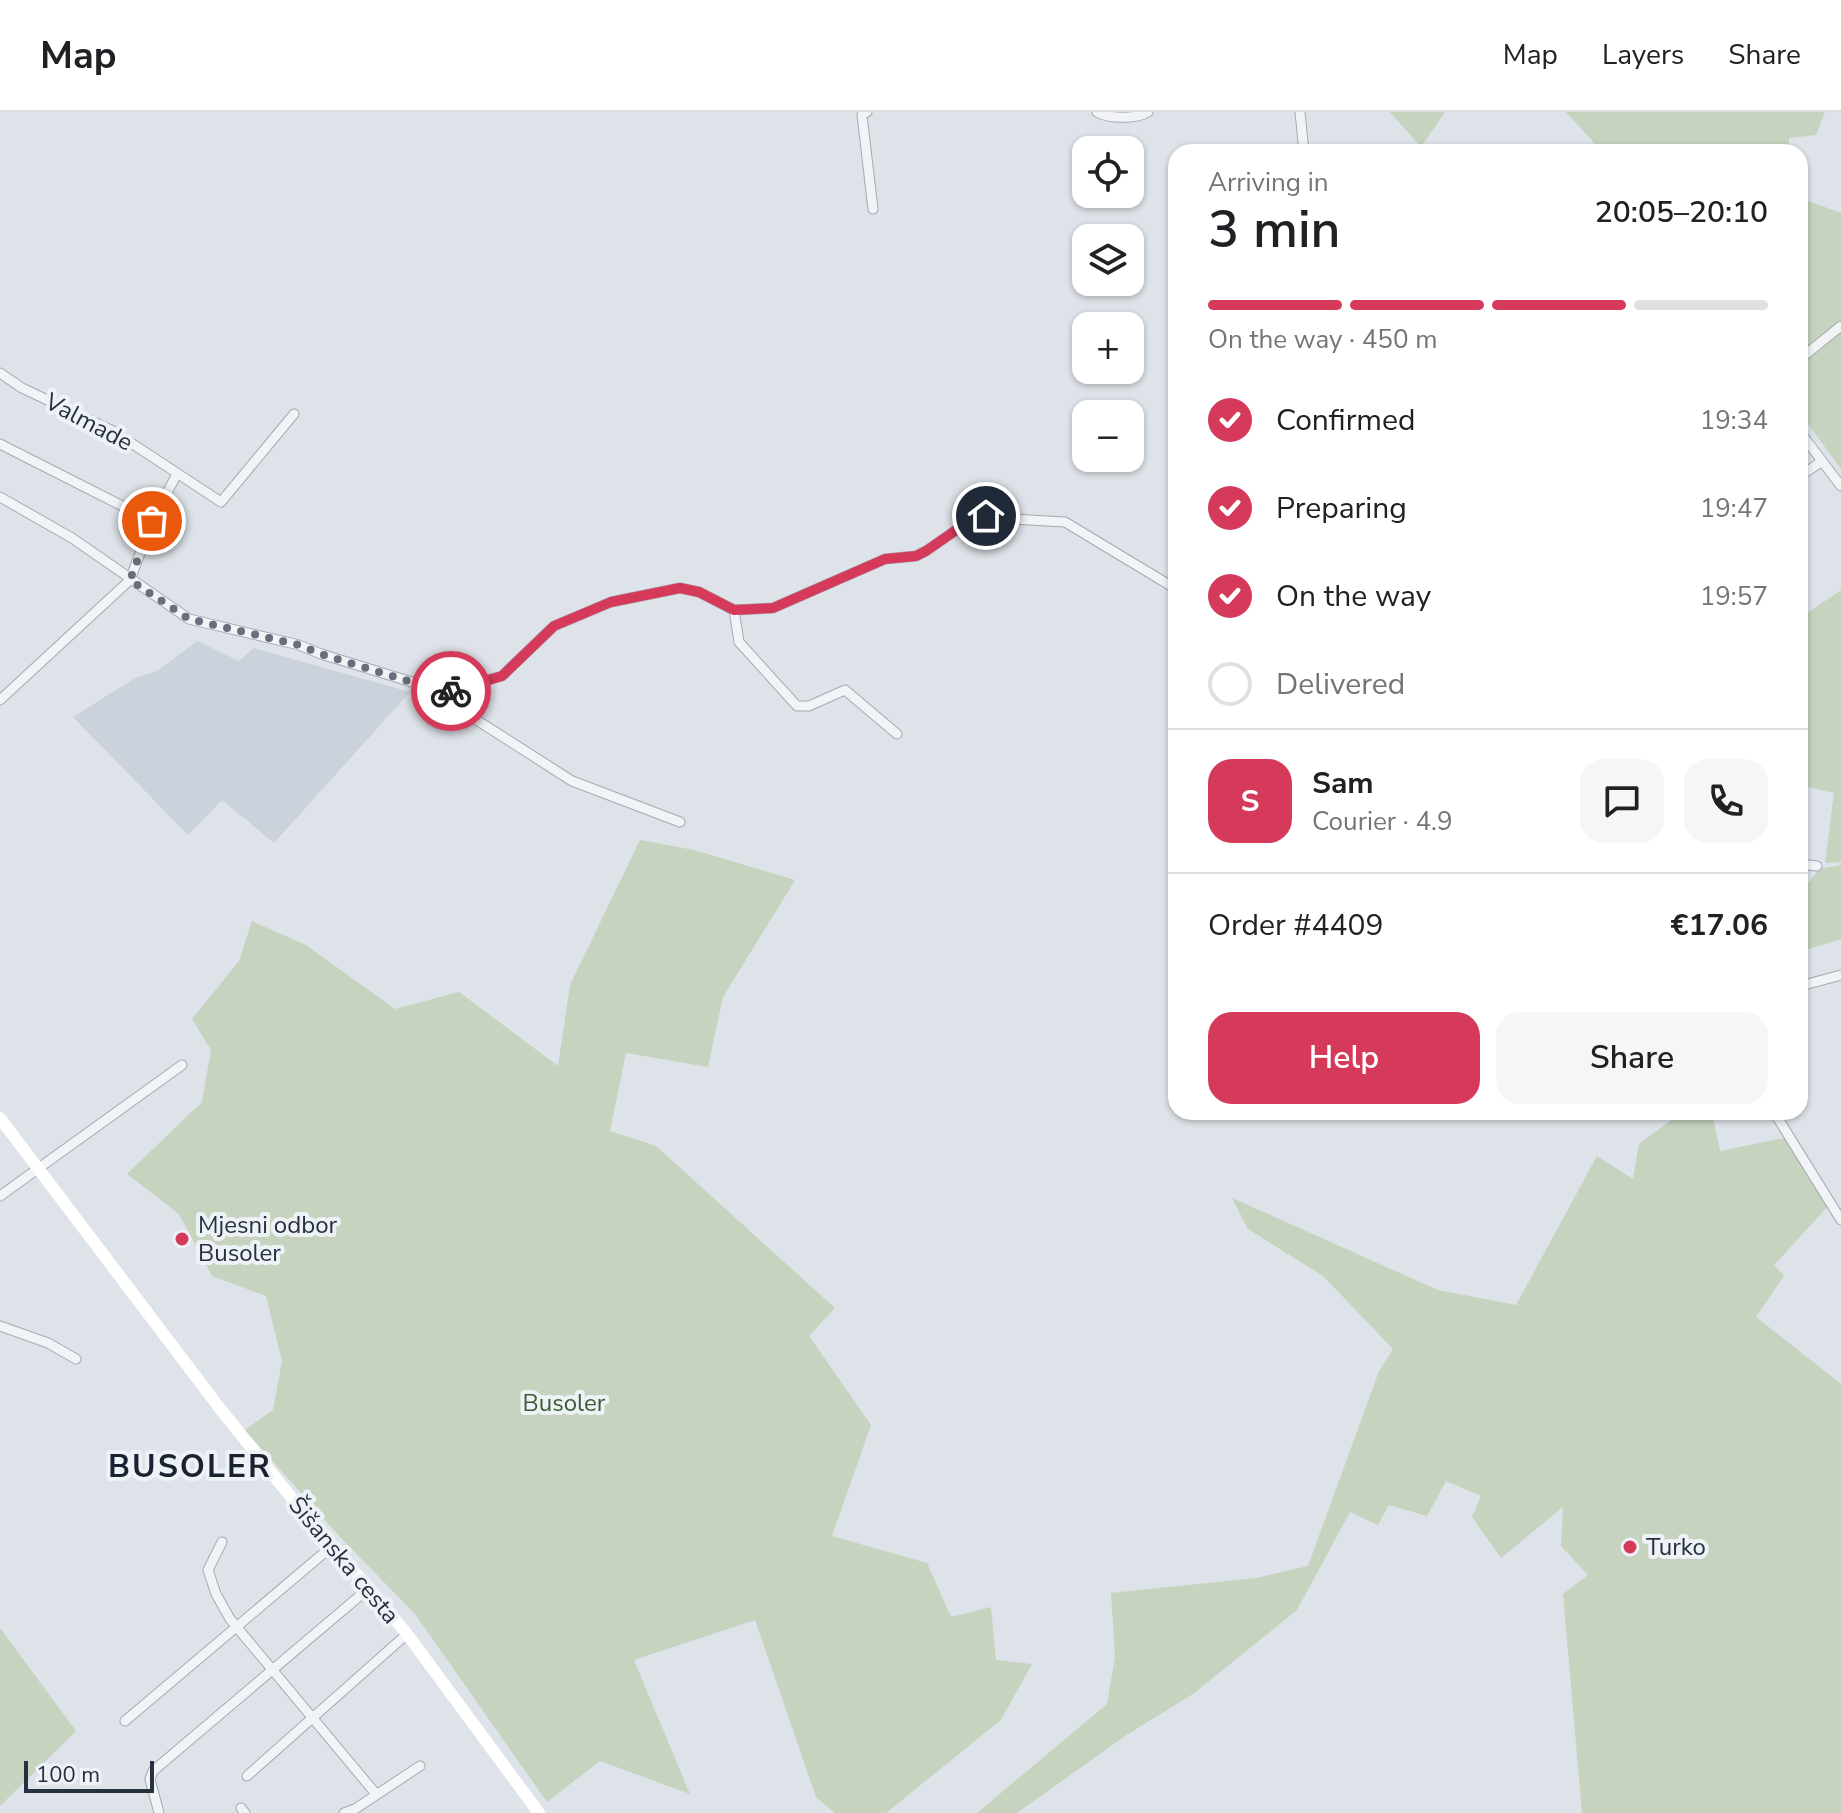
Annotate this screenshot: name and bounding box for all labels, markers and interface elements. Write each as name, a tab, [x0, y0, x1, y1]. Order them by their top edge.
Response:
text: Map	[40, 30, 117, 81]
text: Map	[1503, 36, 1558, 74]
text: Layers	[1602, 36, 1684, 74]
text: Share	[1728, 36, 1801, 74]
map controls	[1072, 136, 1144, 472]
button: locate	[1072, 136, 1144, 208]
text: Arriving in	[1208, 165, 1329, 200]
text: 20:05–20:10	[1595, 192, 1768, 233]
text: 3 min	[1208, 194, 1341, 265]
button: layers	[1072, 224, 1144, 296]
button: +	[1072, 312, 1144, 384]
text: On the way · 450 m	[1208, 322, 1437, 357]
street label: Valmade	[39, 385, 138, 458]
icon: check	[1208, 398, 1252, 442]
button: −	[1072, 400, 1144, 472]
text: Confirmed	[1276, 400, 1416, 441]
text: 19:34	[1700, 403, 1768, 438]
pin	[952, 482, 1020, 550]
icon: check	[1208, 486, 1252, 530]
pin	[118, 487, 186, 555]
text: Preparing	[1276, 488, 1407, 529]
text: 19:47	[1700, 491, 1768, 526]
icon: home	[964, 494, 1008, 538]
icon: bag	[130, 499, 174, 543]
icon: check	[1208, 574, 1252, 618]
text: On the way	[1276, 576, 1431, 617]
text: 19:57	[1700, 579, 1768, 614]
courier	[411, 651, 491, 731]
text: Delivered	[1276, 664, 1405, 705]
icon: bike	[429, 669, 473, 713]
button: chat	[1580, 759, 1664, 843]
button: phone	[1684, 759, 1768, 843]
text: Sam	[1312, 763, 1374, 804]
text: S	[1241, 781, 1259, 822]
text: Courier · 4.9	[1312, 804, 1453, 839]
text: Order #4409	[1208, 905, 1383, 946]
text: €17.06	[1671, 905, 1768, 946]
button: Help	[1208, 1012, 1480, 1104]
button: Share	[1496, 1012, 1768, 1104]
place label: Mjesni odbor Busoler	[198, 1209, 338, 1269]
marker: Mjesni odbor Busoler	[173, 1230, 191, 1248]
park label: Busoler	[523, 1387, 606, 1419]
district label: BUSOLER	[108, 1445, 272, 1488]
street label: Šišanska cesta	[281, 1490, 407, 1630]
place label: Turko	[1646, 1531, 1706, 1563]
marker: Turko	[1621, 1538, 1639, 1556]
scale bar	[24, 1757, 154, 1793]
text: 100 m	[36, 1760, 100, 1790]

